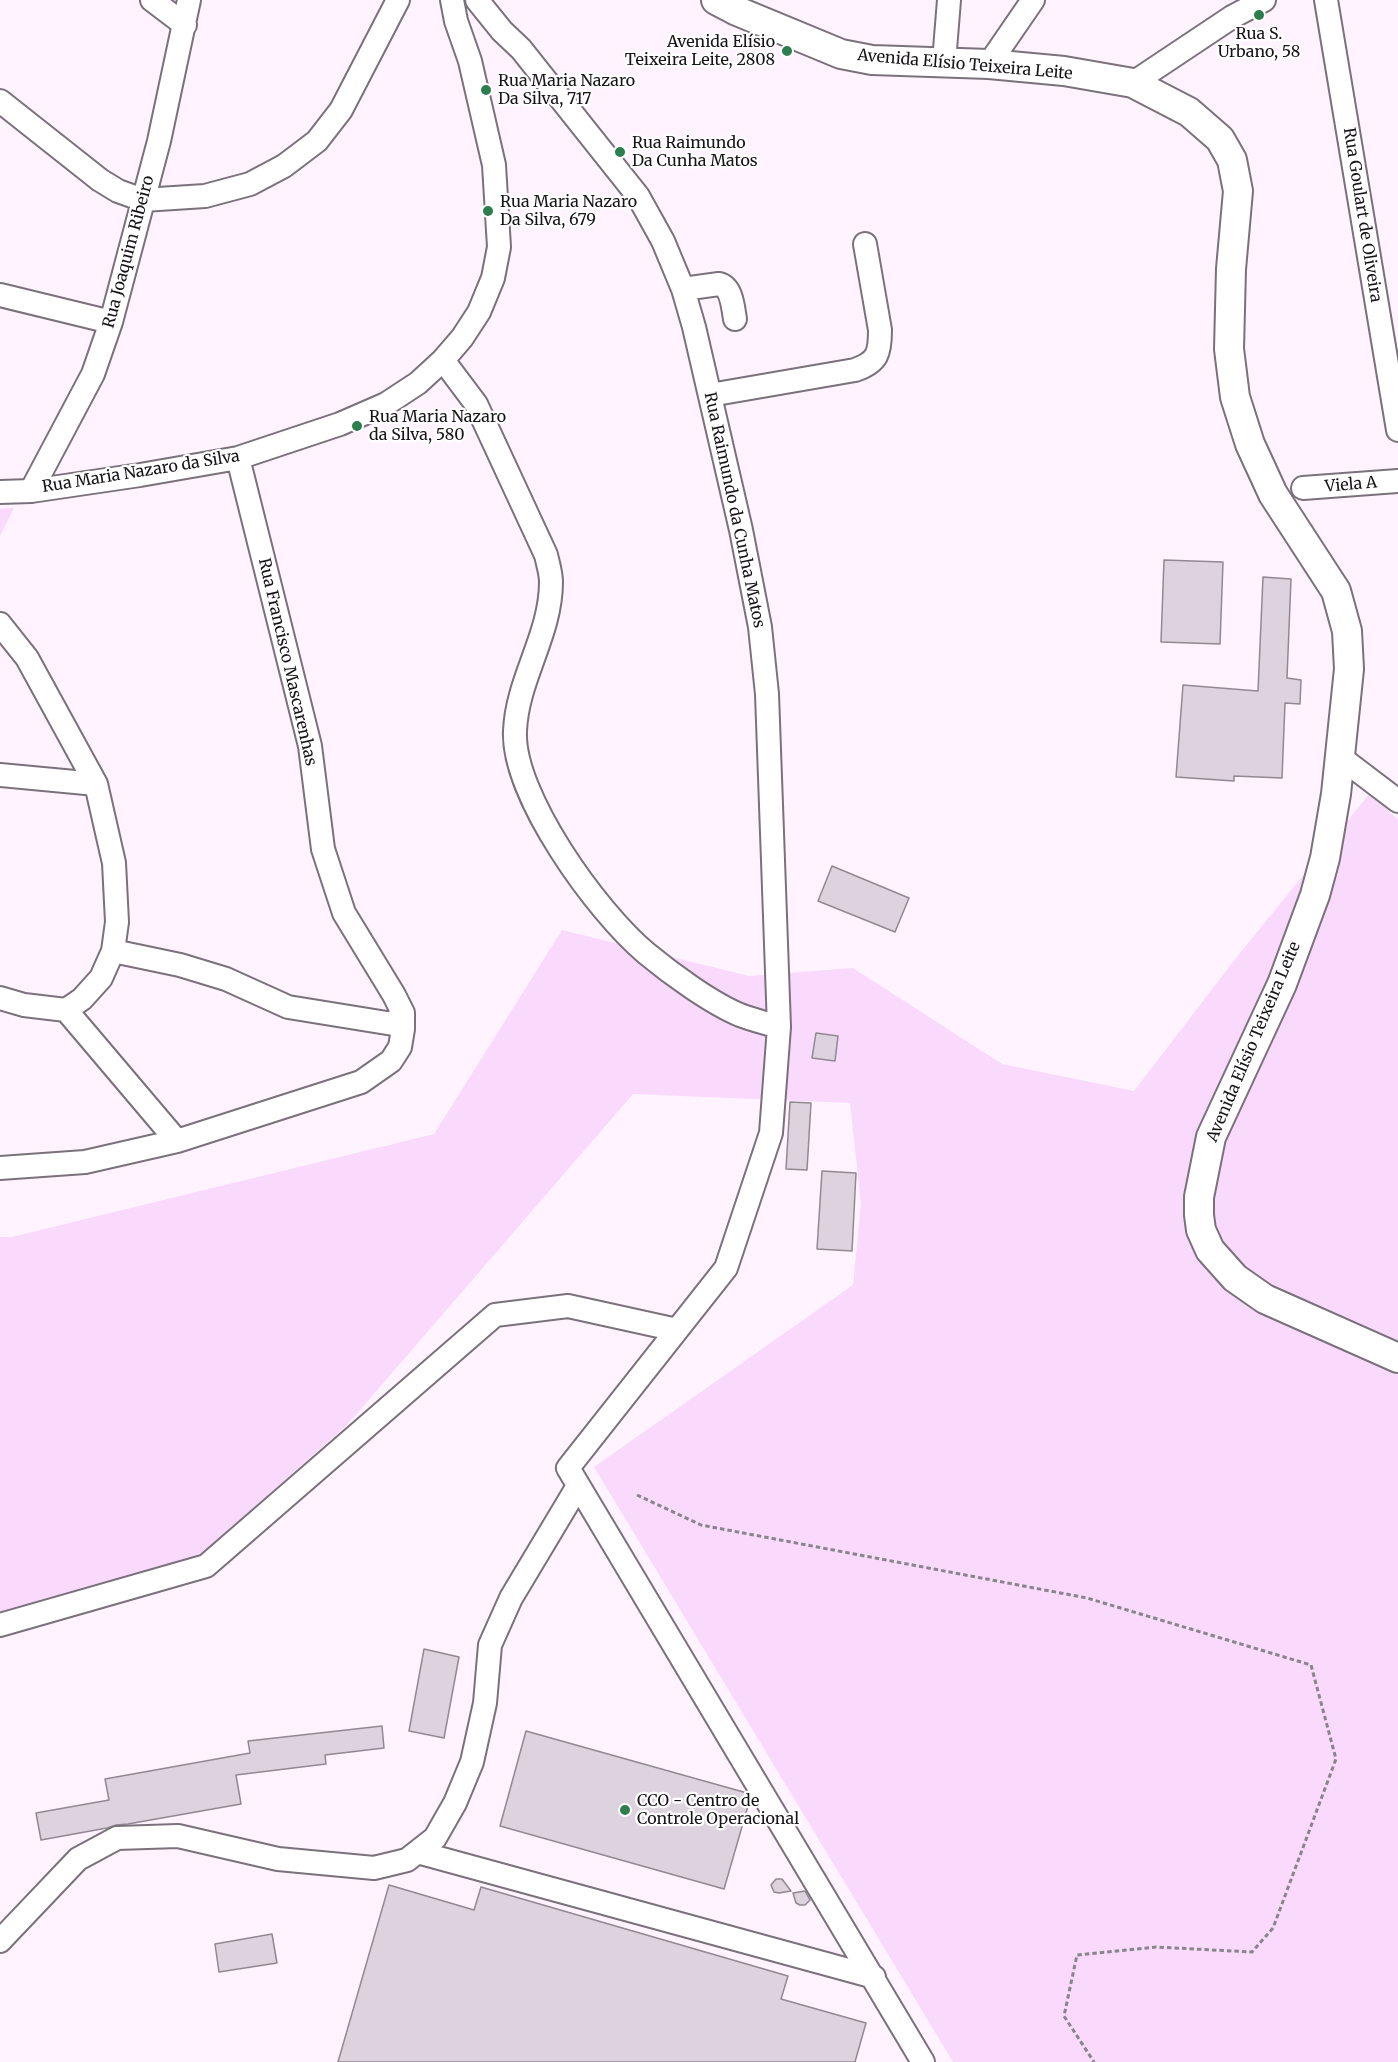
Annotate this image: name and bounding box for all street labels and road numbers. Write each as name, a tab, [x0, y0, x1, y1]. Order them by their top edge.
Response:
street label: Avenida Elísio Teixeira Leite	[857, 46, 1073, 84]
street label: Rua Goulart de Oliveira	[1339, 126, 1385, 304]
street label: Rua Joaquim Ribeiro	[99, 174, 159, 330]
street label: Rua Raimundo da Cunha Matos	[700, 390, 768, 630]
street label: Rua Maria Nazaro da Silva	[41, 447, 241, 497]
street label: Viela A	[1324, 473, 1378, 497]
street label: Rua Francisco Mascarenhas	[254, 556, 320, 768]
street label: Avenida Elísio Teixeira Leite	[1203, 939, 1305, 1145]

